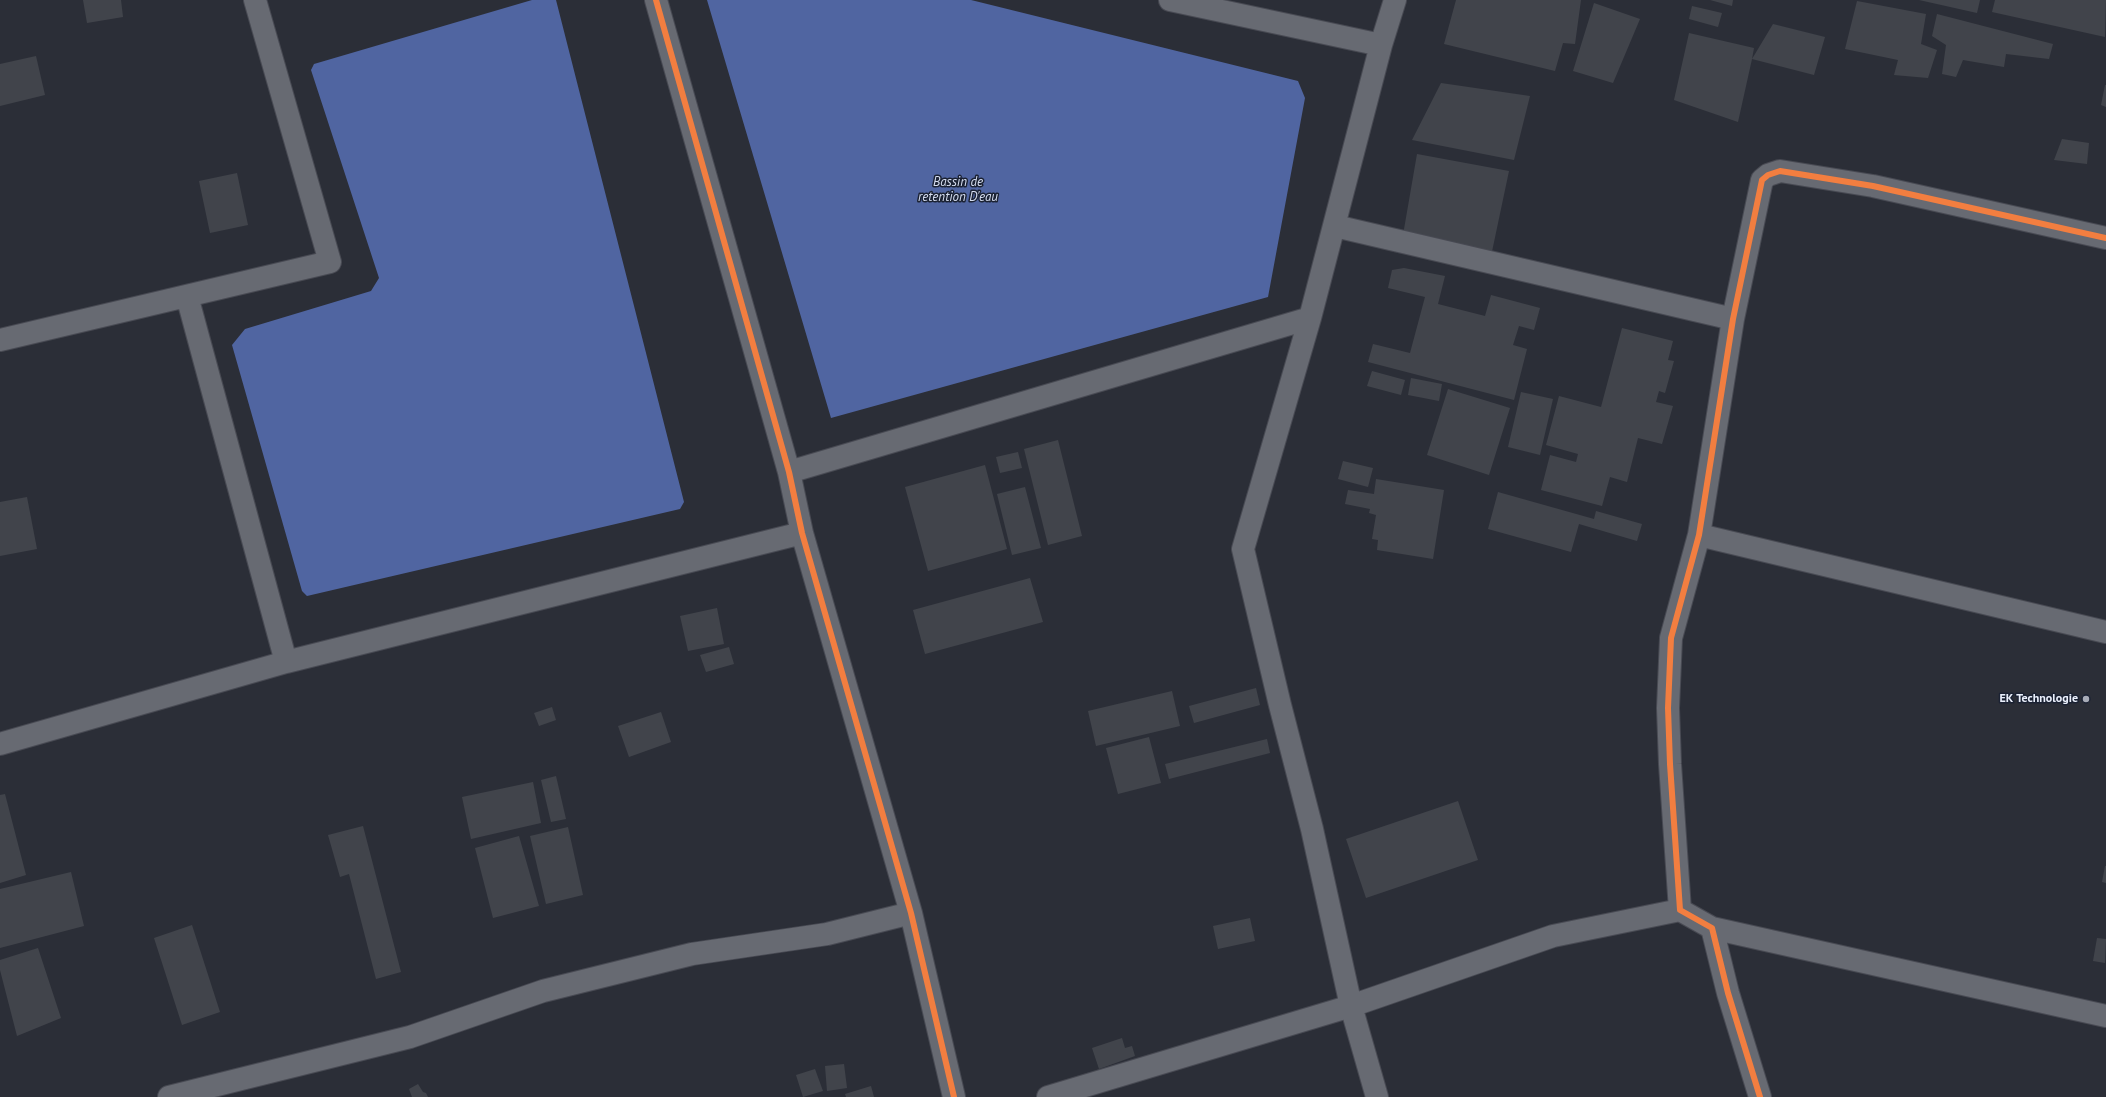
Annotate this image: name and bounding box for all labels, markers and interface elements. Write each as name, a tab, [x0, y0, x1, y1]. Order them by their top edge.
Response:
water label: Bassin de retention D'eau	[918, 174, 998, 205]
place label: EK Technologie	[1999, 692, 2078, 706]
marker: EK Technologie	[2081, 694, 2091, 704]

